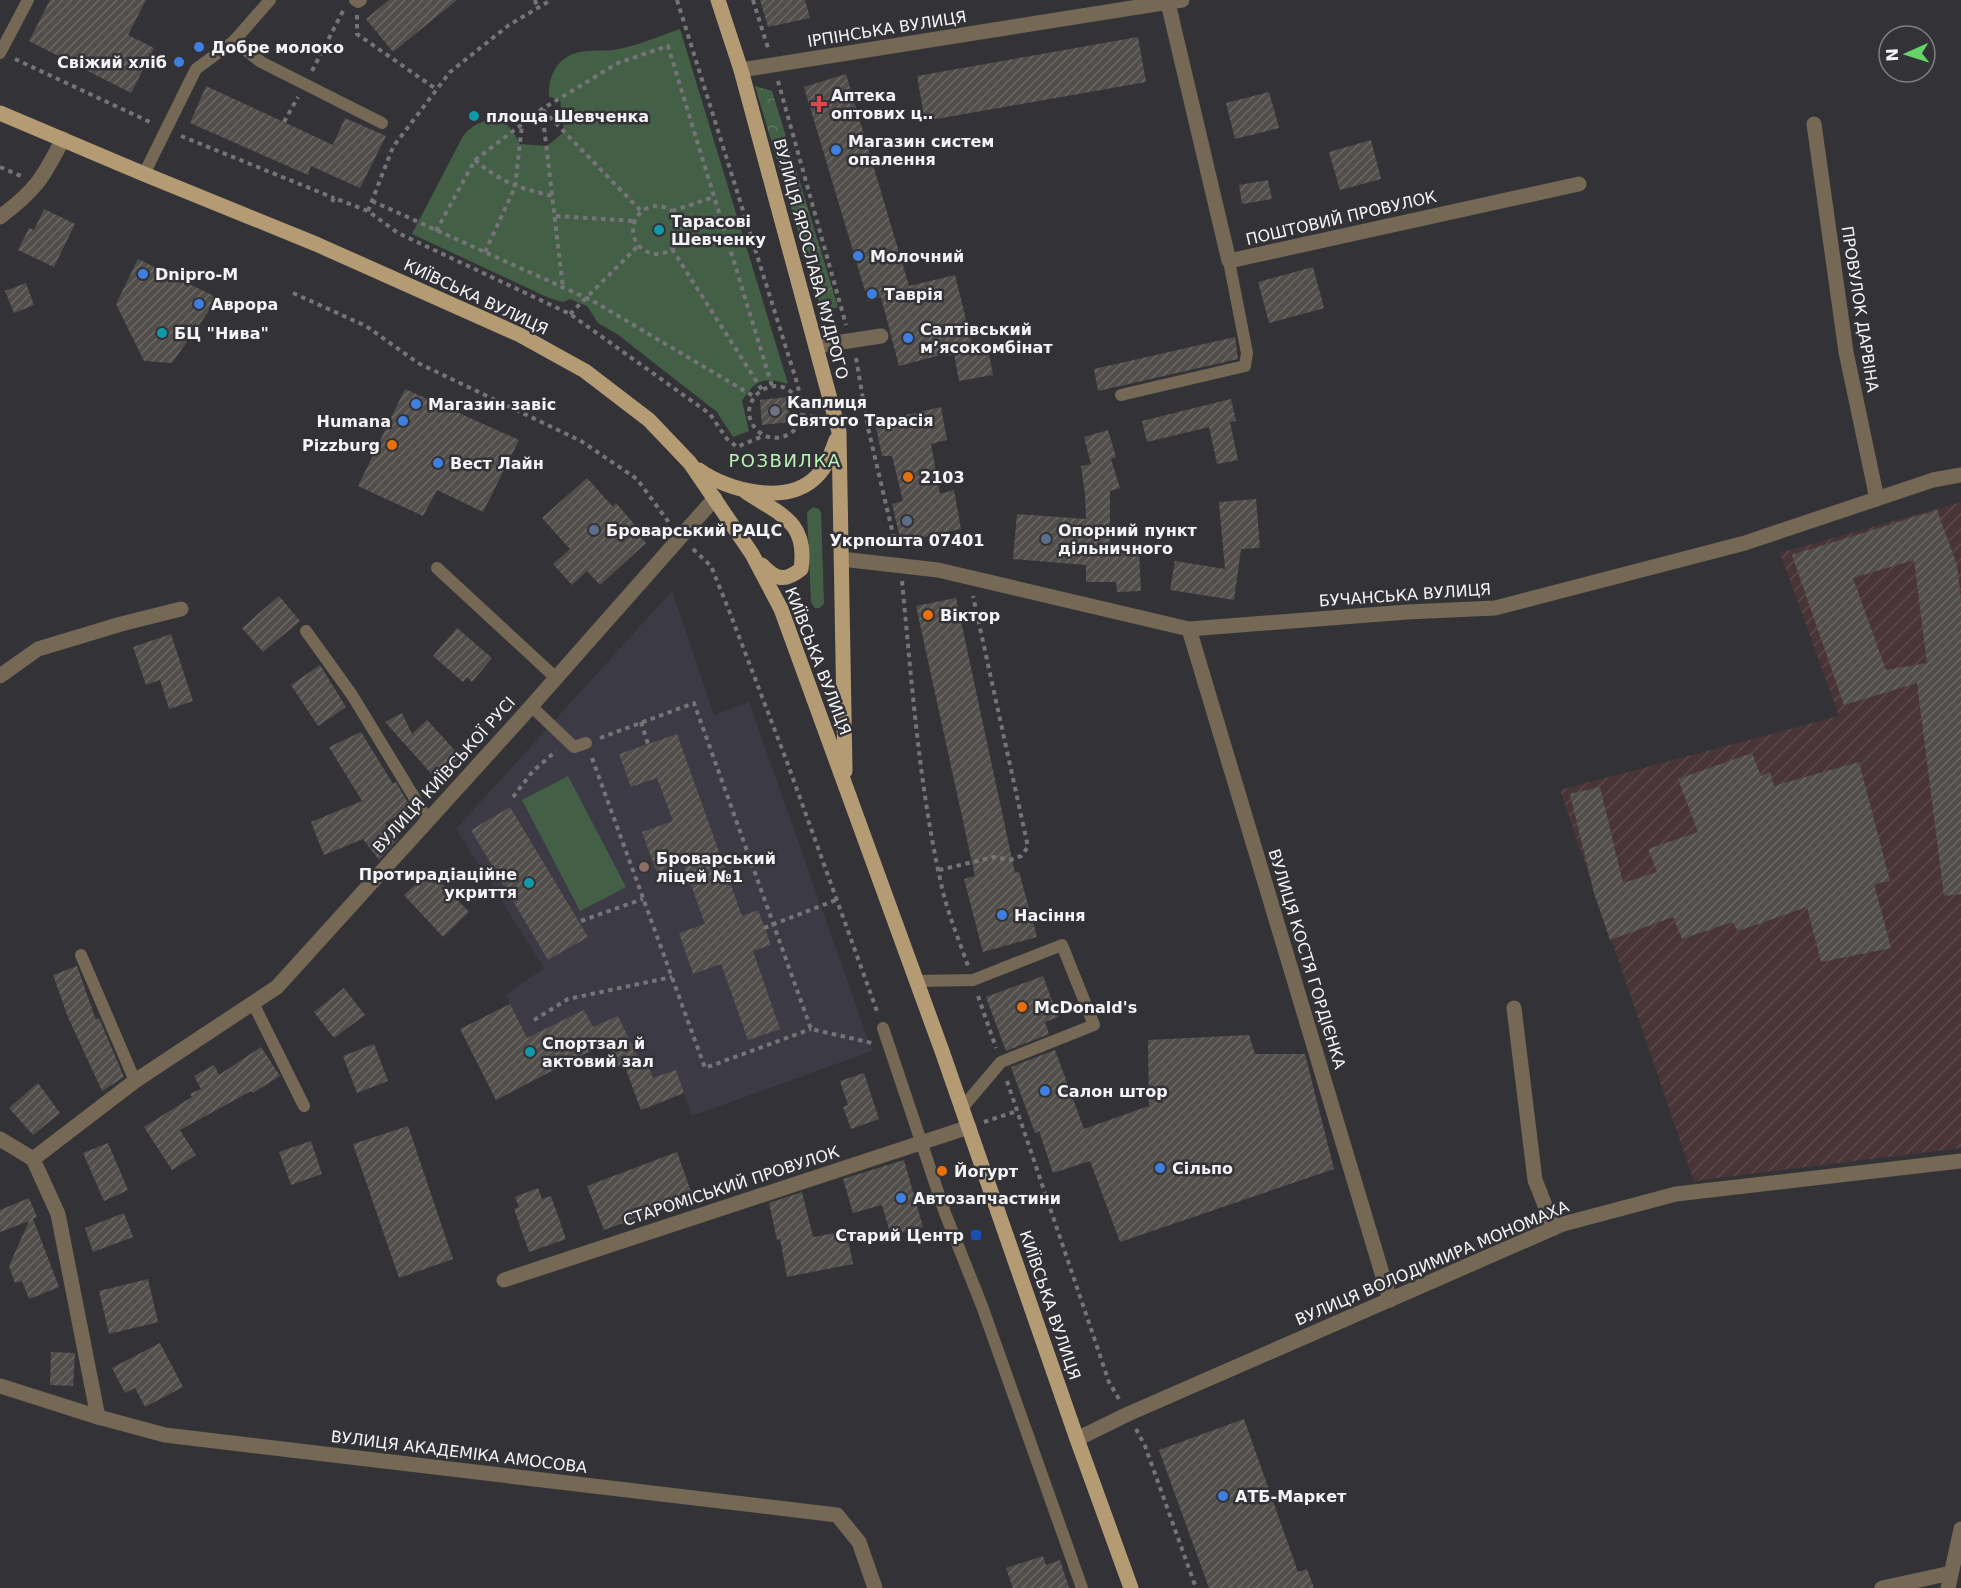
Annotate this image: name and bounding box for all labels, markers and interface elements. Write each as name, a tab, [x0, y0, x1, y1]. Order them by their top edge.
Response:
street label: ІРПІНСЬКА ВУЛИЦЯ	[806, 7, 968, 51]
north arrow	[1877, 24, 1937, 84]
place label: Добре молоко	[211, 38, 344, 57]
marker: Добре молоко	[192, 40, 206, 54]
text: N	[1883, 48, 1902, 62]
place label: Свіжий хліб	[57, 53, 167, 72]
marker: Свіжий хліб	[172, 55, 186, 69]
place label: Аптека оптових ц‥	[831, 86, 933, 123]
marker: Аптека оптових ц‥	[812, 97, 826, 111]
place label: площа Шевченка	[486, 107, 649, 126]
marker: площа Шевченка	[467, 109, 481, 123]
place label: Магазин систем опалення	[848, 132, 994, 169]
street label: ВУЛИЦЯ ЯРОСЛАВА МУДРОГО	[770, 137, 852, 381]
marker: Магазин систем опалення	[829, 143, 843, 157]
street label: ПОШТОВИЙ ПРОВУЛОК	[1244, 187, 1439, 249]
place label: Тарасові Шевченку	[671, 212, 766, 249]
marker: Тарасові Шевченку	[652, 223, 666, 237]
street label: ПРОВУЛОК ДАРВІНА	[1837, 225, 1883, 393]
place label: Молочний	[870, 247, 964, 266]
marker: Молочний	[851, 249, 865, 263]
street label: КИЇВСЬКА ВУЛИЦЯ	[401, 255, 551, 339]
place label: Dnipro-M	[155, 265, 238, 284]
marker: Dnipro-M	[136, 267, 150, 281]
place label: Таврія	[884, 285, 943, 304]
marker: Таврія	[865, 287, 879, 301]
place label: Аврора	[211, 295, 278, 314]
marker: Аврора	[192, 297, 206, 311]
place label: Салтівський м’ясокомбінат	[920, 320, 1053, 357]
place label: БЦ "Нива"	[174, 324, 269, 343]
marker: БЦ "Нива"	[155, 326, 169, 340]
marker: Салтівський м’ясокомбінат	[901, 331, 915, 345]
place label: Каплиця Святого Тарасія	[787, 393, 934, 430]
place label: Магазин завіс	[428, 395, 556, 414]
marker: Магазин завіс	[409, 397, 423, 411]
marker: Каплиця Святого Тарасія	[768, 404, 782, 418]
place label: Humana	[317, 412, 391, 431]
marker: Humana	[396, 414, 410, 428]
place label: Pizzburg	[302, 436, 380, 455]
marker: Pizzburg	[385, 438, 399, 452]
district label: РОЗВИЛКА	[728, 450, 842, 471]
place label: Вест Лайн	[450, 454, 544, 473]
marker: Вест Лайн	[431, 456, 445, 470]
place label: 2103	[920, 468, 965, 487]
marker: 2103	[901, 470, 915, 484]
marker: Укрпошта 07401	[900, 514, 914, 528]
place label: Броварський РАЦС	[606, 521, 782, 540]
place label: Опорний пункт дільничного	[1058, 521, 1198, 558]
marker: Броварський РАЦС	[587, 523, 601, 537]
place label: Укрпошта 07401	[830, 531, 985, 550]
marker: Опорний пункт дільничного	[1039, 532, 1053, 546]
street label: БУЧАНСЬКА ВУЛИЦЯ	[1318, 580, 1492, 610]
street label: КИЇВСЬКА ВУЛИЦЯ	[781, 584, 855, 738]
place label: Віктор	[940, 606, 1000, 625]
marker: Віктор	[921, 608, 935, 622]
street label: ВУЛИЦЯ КИЇВСЬКОЇ РУСІ	[369, 693, 519, 857]
street label: ВУЛИЦЯ КОСТЯ ГОРДІЄНКА	[1264, 847, 1350, 1071]
place label: Броварський ліцей №1	[656, 849, 776, 886]
marker: Броварський ліцей №1	[637, 860, 651, 874]
place label: Протирадіаційне укриття	[359, 865, 517, 902]
marker: Протирадіаційне укриття	[522, 876, 536, 890]
place label: Насіння	[1014, 906, 1086, 925]
marker: Насіння	[995, 908, 1009, 922]
place label: McDonald's	[1034, 998, 1137, 1017]
marker: McDonald's	[1015, 1000, 1029, 1014]
place label: Спортзал й актовий зал	[542, 1034, 654, 1071]
marker: Спортзал й актовий зал	[523, 1045, 537, 1059]
place label: Салон штор	[1057, 1082, 1168, 1101]
marker: Салон штор	[1038, 1084, 1052, 1098]
street label: СТАРОМІСЬКИЙ ПРОВУЛОК	[621, 1142, 842, 1230]
place label: Сільпо	[1172, 1159, 1233, 1178]
marker: Сільпо	[1153, 1161, 1167, 1175]
place label: Йогурт	[954, 1162, 1019, 1181]
marker: Йогурт	[935, 1164, 949, 1178]
place label: Автозапчастини	[913, 1189, 1061, 1208]
marker: Автозапчастини	[894, 1191, 908, 1205]
street label: ВУЛИЦЯ ВОЛОДИМИРА МОНОМАХА	[1292, 1197, 1572, 1329]
place label: Старий Центр	[835, 1226, 964, 1245]
marker: Старий Центр	[969, 1228, 983, 1242]
street label: КИЇВСЬКА ВУЛИЦЯ	[1015, 1228, 1085, 1382]
street label: ВУЛИЦЯ АКАДЕМІКА АМОСОВА	[330, 1427, 588, 1477]
place label: АТБ-Маркет	[1235, 1487, 1347, 1506]
marker: АТБ-Маркет	[1216, 1489, 1230, 1503]

